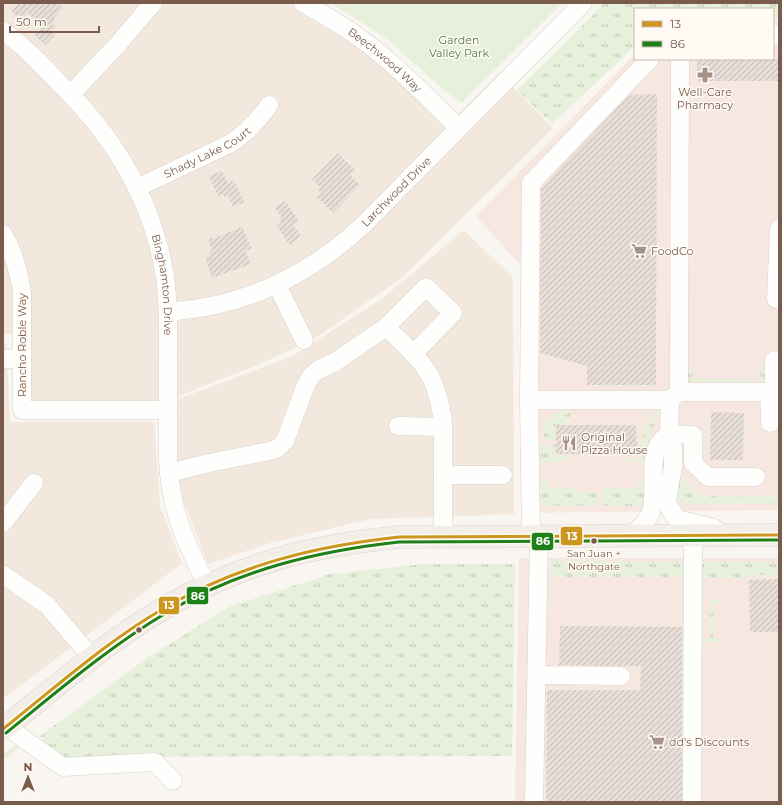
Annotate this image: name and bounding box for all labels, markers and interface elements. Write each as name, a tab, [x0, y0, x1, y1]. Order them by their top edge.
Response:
scale bar	[10, 8, 99, 34]
legend	[634, 8, 774, 60]
text: 50 m	[16, 14, 47, 29]
text: 13	[670, 16, 681, 31]
street label: Beechwood Way	[345, 25, 425, 95]
park label: Garden Valley Park	[429, 33, 489, 60]
text: 86	[670, 36, 685, 51]
pharmacy icon: Well-Care Pharmacy	[696, 66, 714, 84]
place label: Well-Care Pharmacy	[677, 85, 733, 112]
street label: Shady Lake Court	[162, 123, 254, 181]
street label: Larchwood Drive	[358, 153, 434, 230]
street label: Binghamton Drive	[149, 232, 175, 336]
supermarket icon: FoodCo	[630, 242, 648, 260]
place label: FoodCo	[651, 244, 694, 258]
street label: Rancho Roble Way	[15, 293, 29, 397]
place label: Original Pizza House	[581, 430, 648, 457]
restaurant icon: Original Pizza House	[560, 434, 578, 452]
line badge: 13	[560, 526, 583, 546]
text: 13	[567, 529, 578, 543]
line badge: 86	[531, 532, 554, 551]
text: 86	[536, 534, 550, 548]
marker: San Juan + Northgate	[589, 536, 599, 546]
place label: San Juan + Northgate	[567, 547, 621, 573]
line badge: 86	[186, 586, 209, 605]
text: 86	[191, 589, 205, 603]
line badge: 13	[158, 596, 180, 615]
text: 13	[164, 598, 175, 612]
unlabelled marker	[134, 625, 144, 635]
supermarket icon: dd's Discounts	[648, 733, 666, 751]
place label: dd's Discounts	[669, 735, 750, 749]
north arrow	[8, 757, 48, 797]
text: N	[24, 760, 32, 774]

